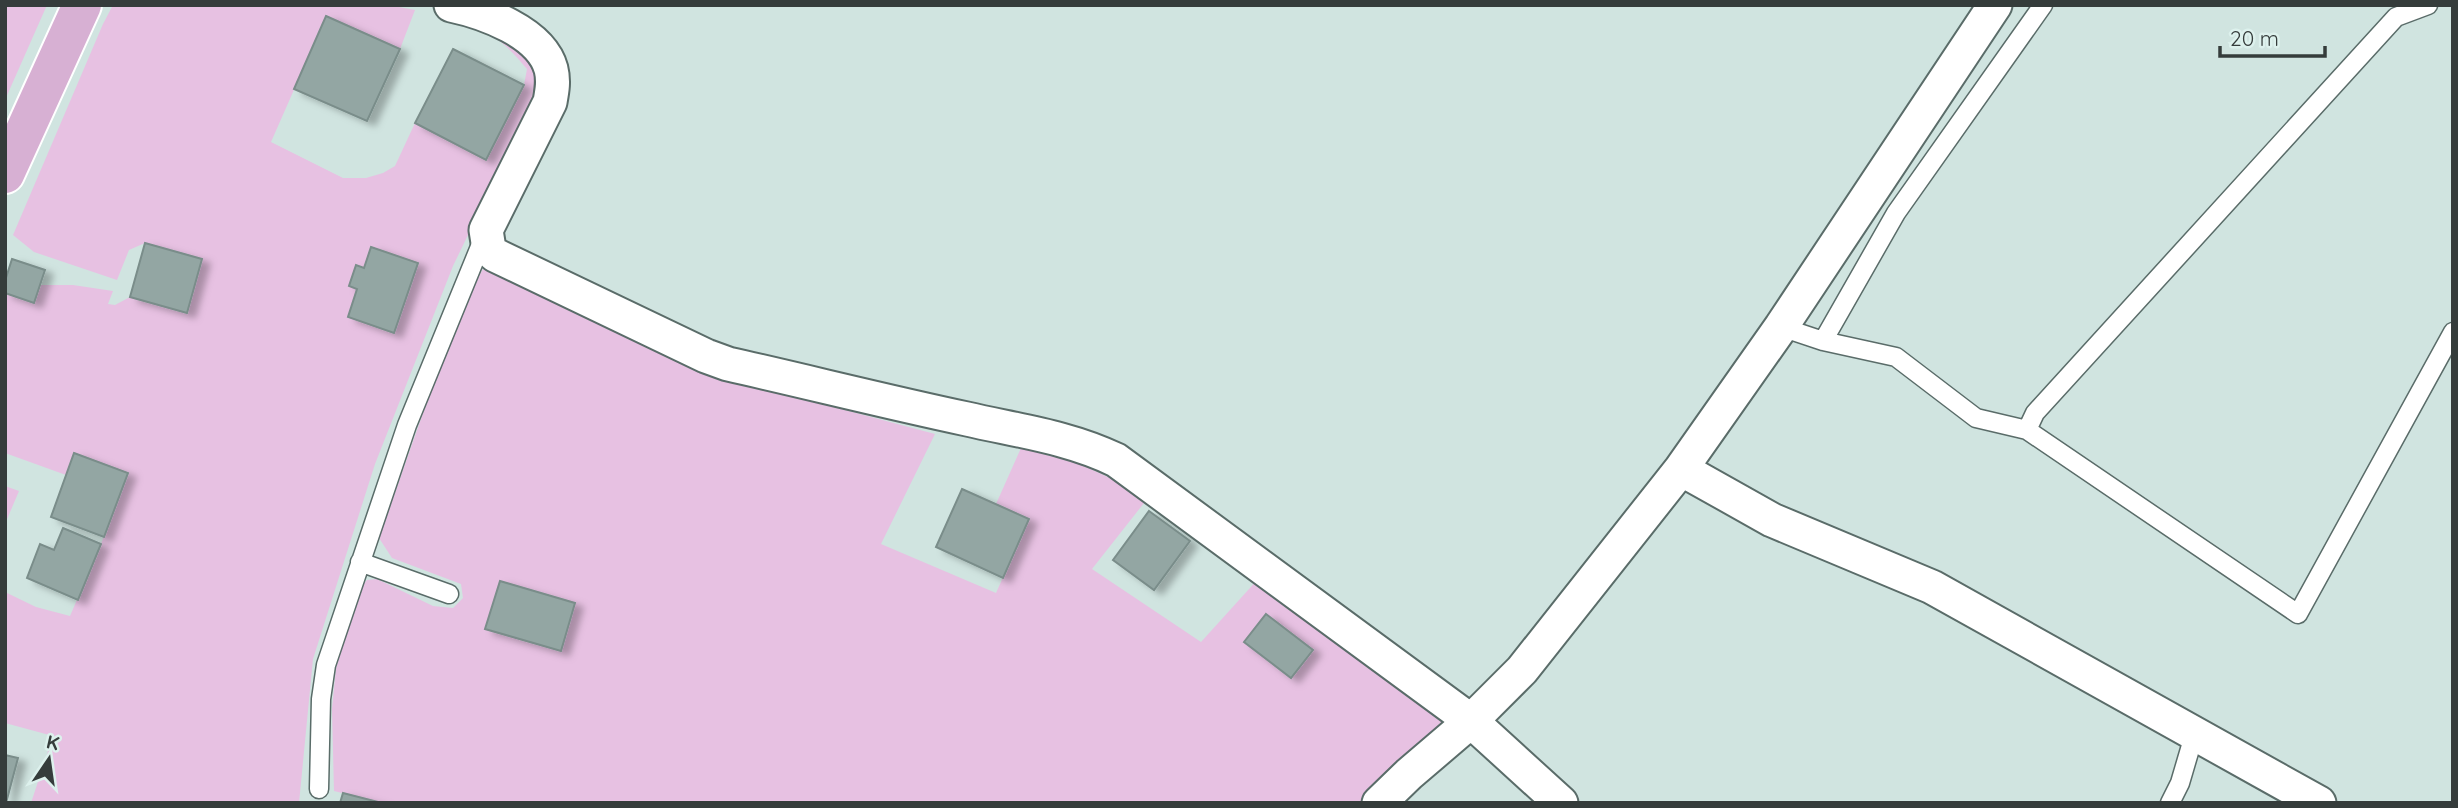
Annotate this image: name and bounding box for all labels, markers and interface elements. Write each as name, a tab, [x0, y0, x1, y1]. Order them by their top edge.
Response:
scale bar	[2220, 14, 2325, 58]
text: 20 m	[2230, 25, 2279, 51]
north arrow	[14, 724, 84, 794]
text: K	[44, 729, 62, 756]

